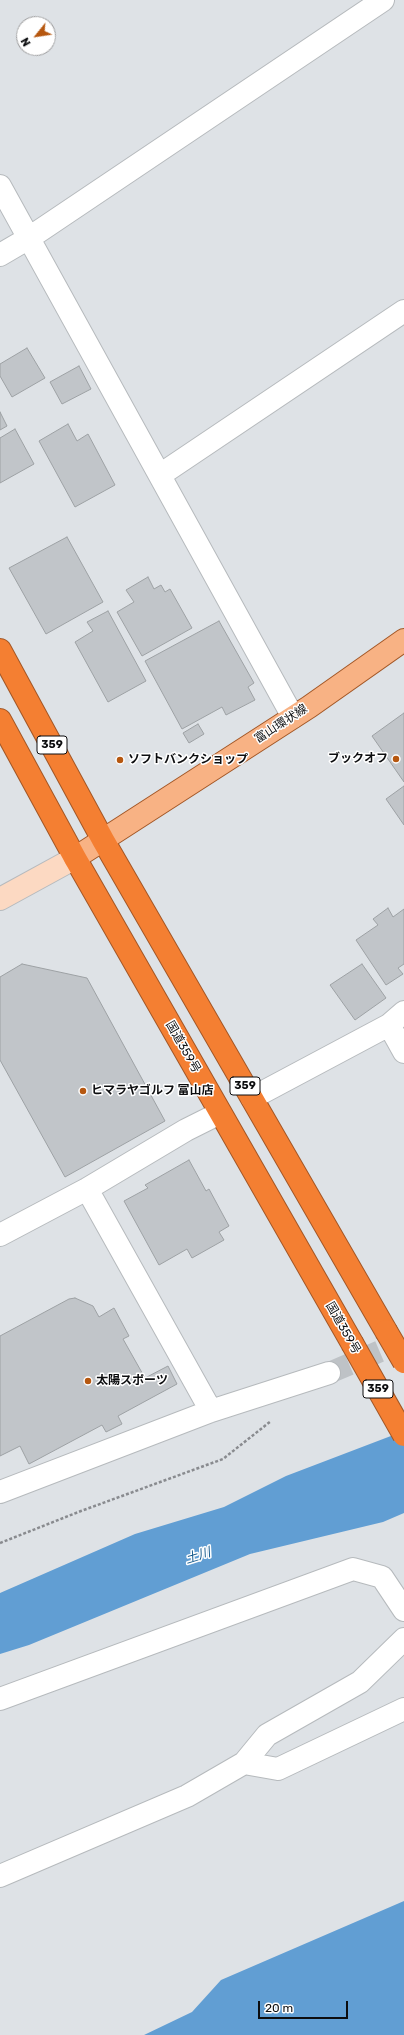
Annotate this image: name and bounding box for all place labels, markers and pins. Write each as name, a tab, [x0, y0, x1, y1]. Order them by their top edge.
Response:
place label: ブックオフ	[328, 752, 388, 766]
place label: ソフトバンクショップ	[128, 753, 248, 767]
marker: ブックオフ	[391, 754, 401, 764]
marker: ソフトバンクショップ	[115, 755, 125, 765]
place label: ヒマラヤゴルフ 富山店	[91, 1084, 214, 1098]
marker: ヒマラヤゴルフ 富山店	[78, 1086, 88, 1096]
place label: 太陽スポーツ	[96, 1374, 168, 1388]
marker: 太陽スポーツ	[83, 1376, 93, 1386]

